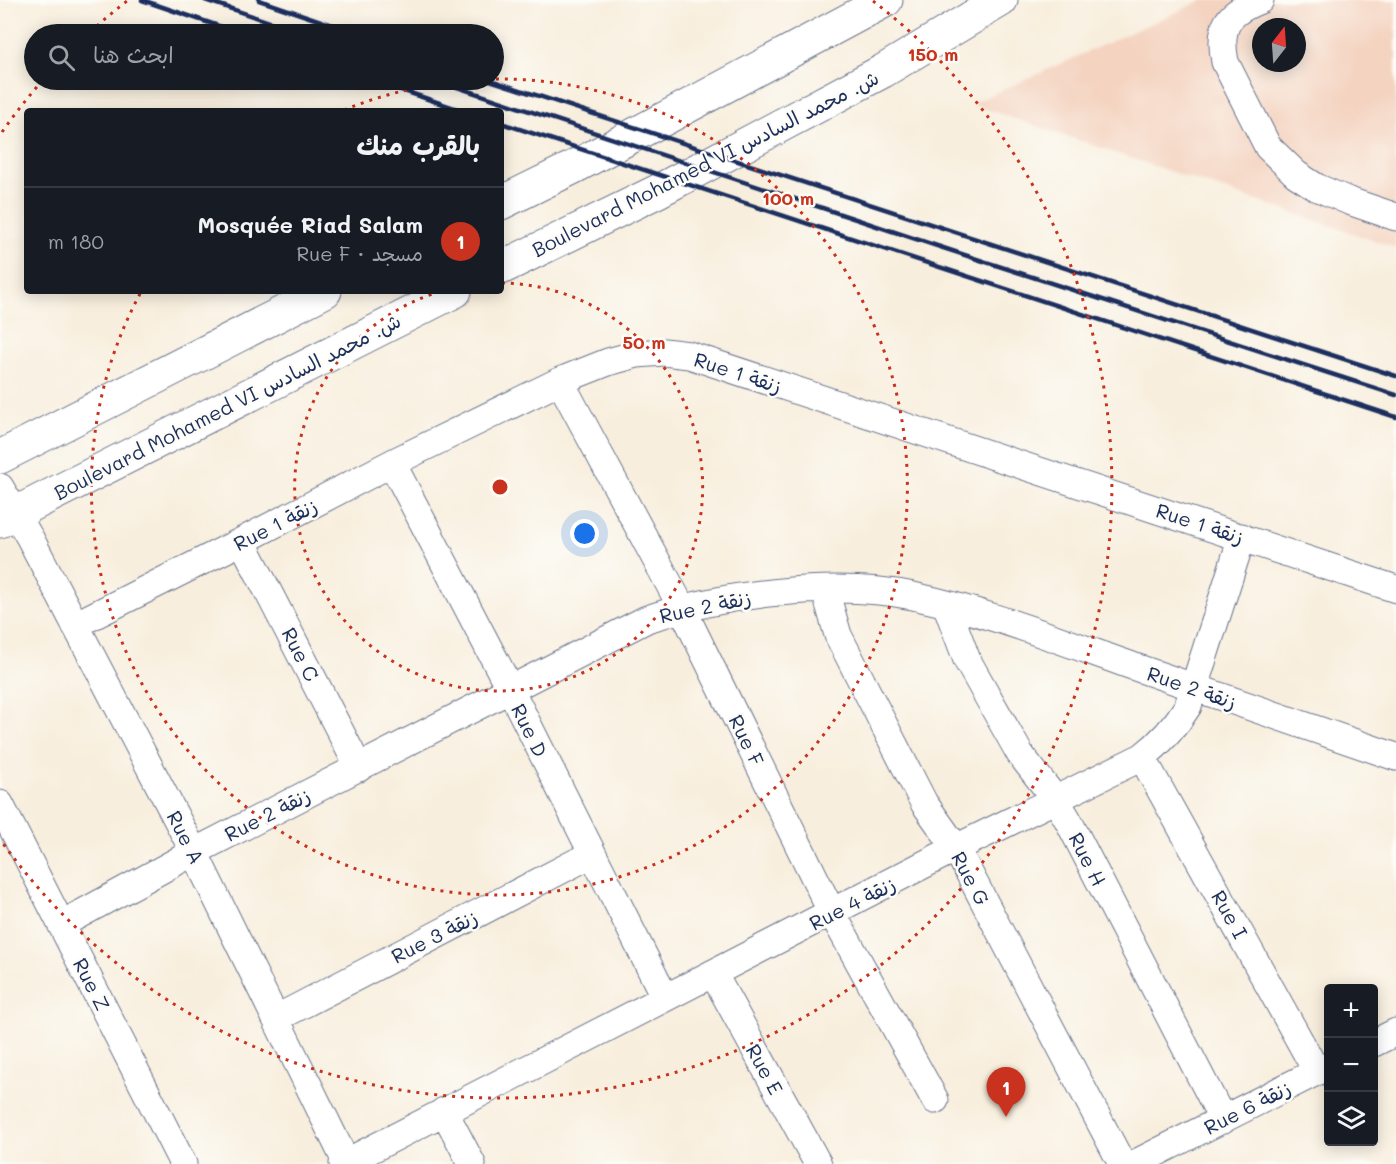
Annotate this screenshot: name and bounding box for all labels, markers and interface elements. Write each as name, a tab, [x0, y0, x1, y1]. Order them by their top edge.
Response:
north arrow	[1252, 18, 1306, 72]
search box	[24, 24, 504, 90]
text: ابحث هنا	[93, 40, 174, 69]
icon: search	[45, 41, 78, 74]
text: 150 m	[908, 42, 958, 66]
street label: Boulevard Mohamed VI ش. محمد السادس	[527, 64, 883, 262]
text: بالقرب منك	[357, 128, 480, 162]
text: 100 m	[762, 186, 814, 210]
text: Mosquée Riad Salam	[198, 210, 423, 239]
text: 180 m	[48, 228, 104, 254]
text: 1	[456, 228, 465, 254]
text: مسجد · Rue F	[296, 240, 423, 266]
street label: Boulevard Mohamed VI ش. محمد السادس	[49, 307, 405, 505]
text: 50 m	[623, 330, 665, 354]
street label: Rue 1 زنقة	[691, 346, 785, 398]
centre of rings	[490, 477, 510, 497]
street label: Rue 1 زنقة	[229, 492, 321, 556]
street label: Rue 1 زنقة	[1153, 497, 1247, 549]
your location	[570, 519, 599, 548]
street label: Rue 2 زنقة	[657, 584, 753, 628]
street label: Rue C	[277, 623, 325, 685]
street label: Rue 2 زنقة	[1144, 660, 1240, 714]
street label: Rue D	[506, 699, 554, 761]
street label: Rue F	[724, 710, 770, 770]
street label: Rue 2 زنقة	[220, 781, 314, 847]
street label: Rue A	[162, 806, 210, 868]
street label: Rue H	[1064, 828, 1112, 890]
street label: Rue G	[946, 847, 996, 910]
street label: Rue 4 زنقة	[804, 870, 900, 936]
street label: Rue I	[1206, 885, 1254, 943]
street label: Rue 3 زنقة	[386, 903, 482, 969]
street label: Rue Z	[68, 953, 116, 1015]
map controls	[1324, 984, 1378, 1146]
button: +	[1324, 984, 1378, 1038]
button: −	[1324, 1038, 1378, 1092]
street label: Rue E	[741, 1039, 789, 1099]
pin: 1	[986, 1068, 1026, 1117]
street label: Rue 6 زنقة	[1199, 1074, 1295, 1140]
button: layers	[1324, 1092, 1378, 1146]

